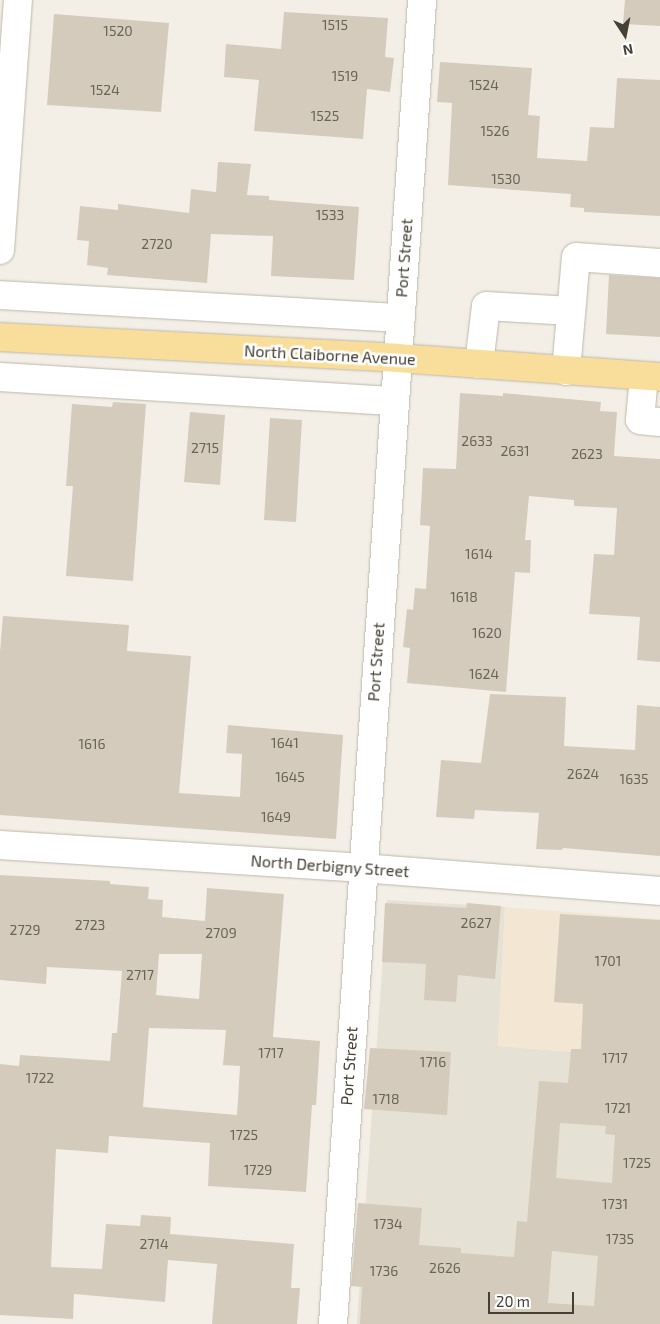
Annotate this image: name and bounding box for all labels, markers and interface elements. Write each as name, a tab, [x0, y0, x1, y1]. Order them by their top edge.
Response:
north arrow	[600, 10, 650, 60]
house number: 1515	[322, 17, 348, 33]
house number: 1520	[103, 23, 133, 39]
text: N	[621, 41, 635, 60]
house number: 1519	[332, 68, 358, 84]
house number: 1524	[469, 77, 499, 93]
house number: 1524	[90, 82, 120, 98]
house number: 1525	[311, 108, 339, 124]
house number: 1526	[481, 123, 509, 139]
house number: 1530	[491, 171, 521, 187]
house number: 1533	[316, 207, 344, 223]
street label: Port Street	[392, 218, 416, 298]
house number: 2720	[141, 236, 173, 252]
street label: North Claiborne Avenue	[244, 341, 416, 369]
house number: 2633	[461, 433, 493, 449]
house number: 2715	[191, 440, 219, 456]
house number: 2631	[500, 443, 530, 459]
house number: 2623	[571, 446, 603, 462]
house number: 1614	[465, 546, 493, 562]
house number: 1618	[450, 589, 478, 605]
street label: Port Street	[364, 622, 388, 702]
house number: 1620	[472, 625, 502, 641]
house number: 1624	[469, 666, 499, 682]
house number: 1641	[271, 735, 299, 751]
house number: 1616	[78, 736, 106, 752]
house number: 2624	[567, 766, 599, 782]
house number: 1645	[275, 769, 305, 785]
house number: 1635	[620, 771, 648, 787]
house number: 1649	[261, 809, 291, 825]
street label: North Derbigny Street	[250, 851, 410, 881]
house number: 2627	[461, 915, 491, 931]
house number: 2723	[75, 917, 105, 933]
house number: 2729	[10, 922, 40, 938]
house number: 2709	[205, 925, 237, 941]
house number: 1701	[595, 953, 621, 969]
house number: 2717	[126, 967, 154, 983]
street label: Port Street	[337, 1026, 361, 1106]
house number: 1717	[258, 1045, 284, 1061]
house number: 1717	[602, 1050, 628, 1066]
house number: 1716	[420, 1054, 446, 1070]
house number: 1722	[26, 1070, 54, 1086]
house number: 1718	[373, 1091, 399, 1107]
house number: 1721	[605, 1100, 631, 1116]
house number: 1725	[230, 1127, 258, 1143]
house number: 1725	[623, 1155, 651, 1171]
house number: 1729	[244, 1162, 272, 1178]
house number: 1731	[602, 1196, 628, 1212]
house number: 1734	[373, 1216, 403, 1232]
house number: 1735	[606, 1231, 634, 1247]
house number: 2714	[139, 1236, 169, 1252]
house number: 2626	[429, 1260, 461, 1276]
house number: 1736	[370, 1263, 398, 1279]
scale bar	[490, 1282, 576, 1314]
text: 20 m	[496, 1292, 530, 1310]

